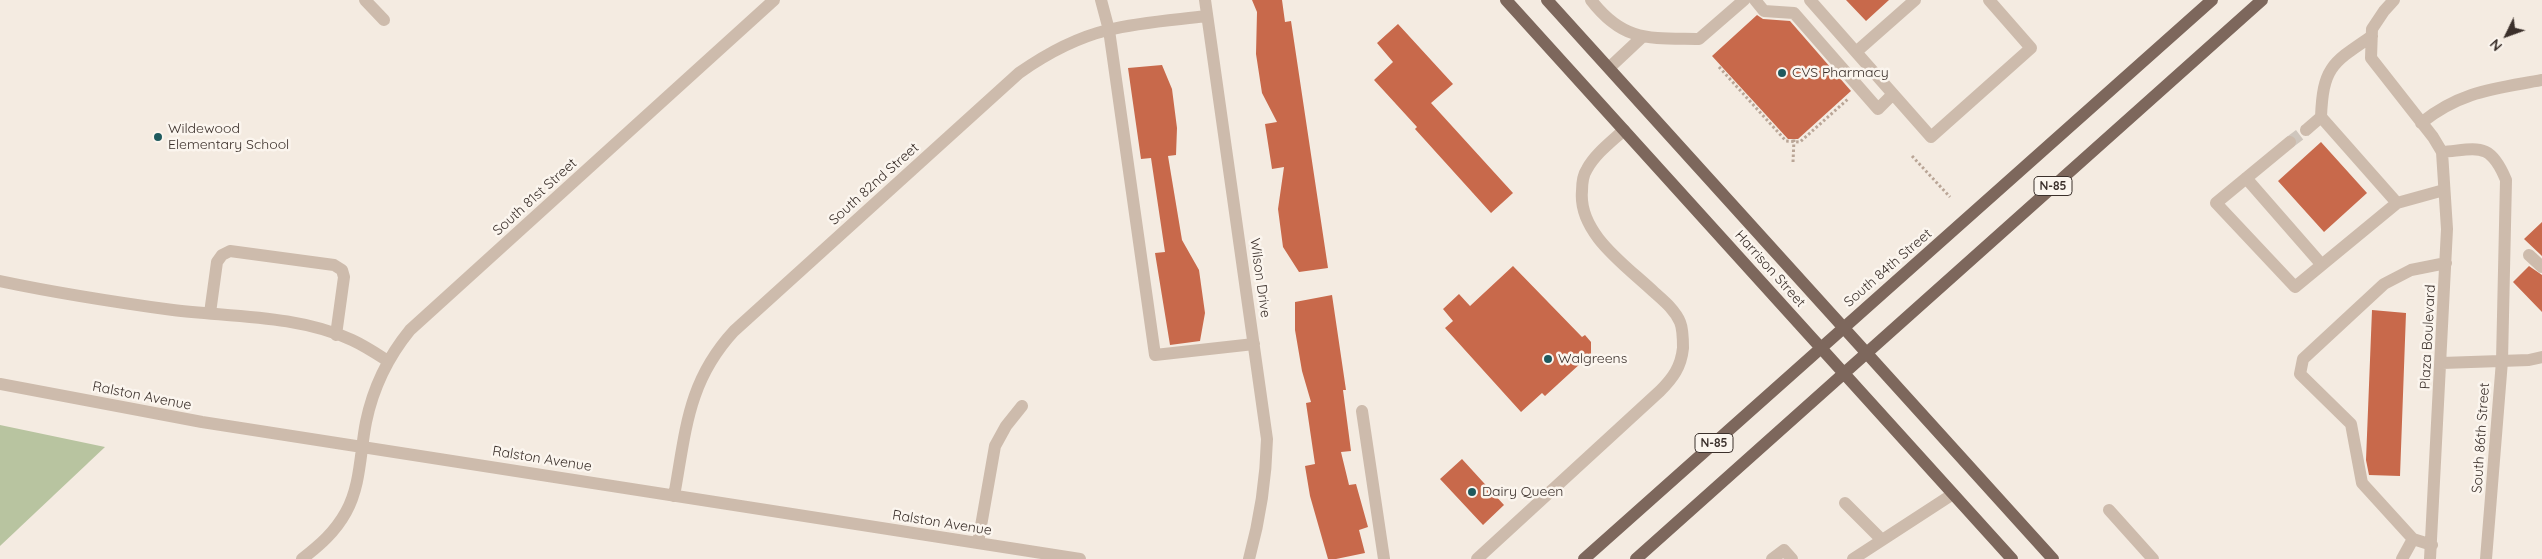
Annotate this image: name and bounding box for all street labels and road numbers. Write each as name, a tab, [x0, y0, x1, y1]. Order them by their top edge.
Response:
street label: South 82nd Street	[826, 139, 922, 229]
street label: South 81st Street	[490, 155, 580, 239]
road number: N-85	[2034, 177, 2072, 196]
street label: South 84th Street	[1841, 225, 1935, 311]
street label: Harrison Street	[1731, 227, 1809, 311]
street label: Wilson Drive	[1246, 237, 1274, 319]
street label: Plaza Boulevard	[2417, 284, 2439, 390]
street label: Ralston Avenue	[91, 378, 193, 414]
street label: South 86th Street	[2469, 382, 2493, 494]
road number: N-85	[1695, 433, 1733, 452]
street label: Ralston Avenue	[491, 443, 593, 475]
street label: Ralston Avenue	[891, 507, 993, 539]

